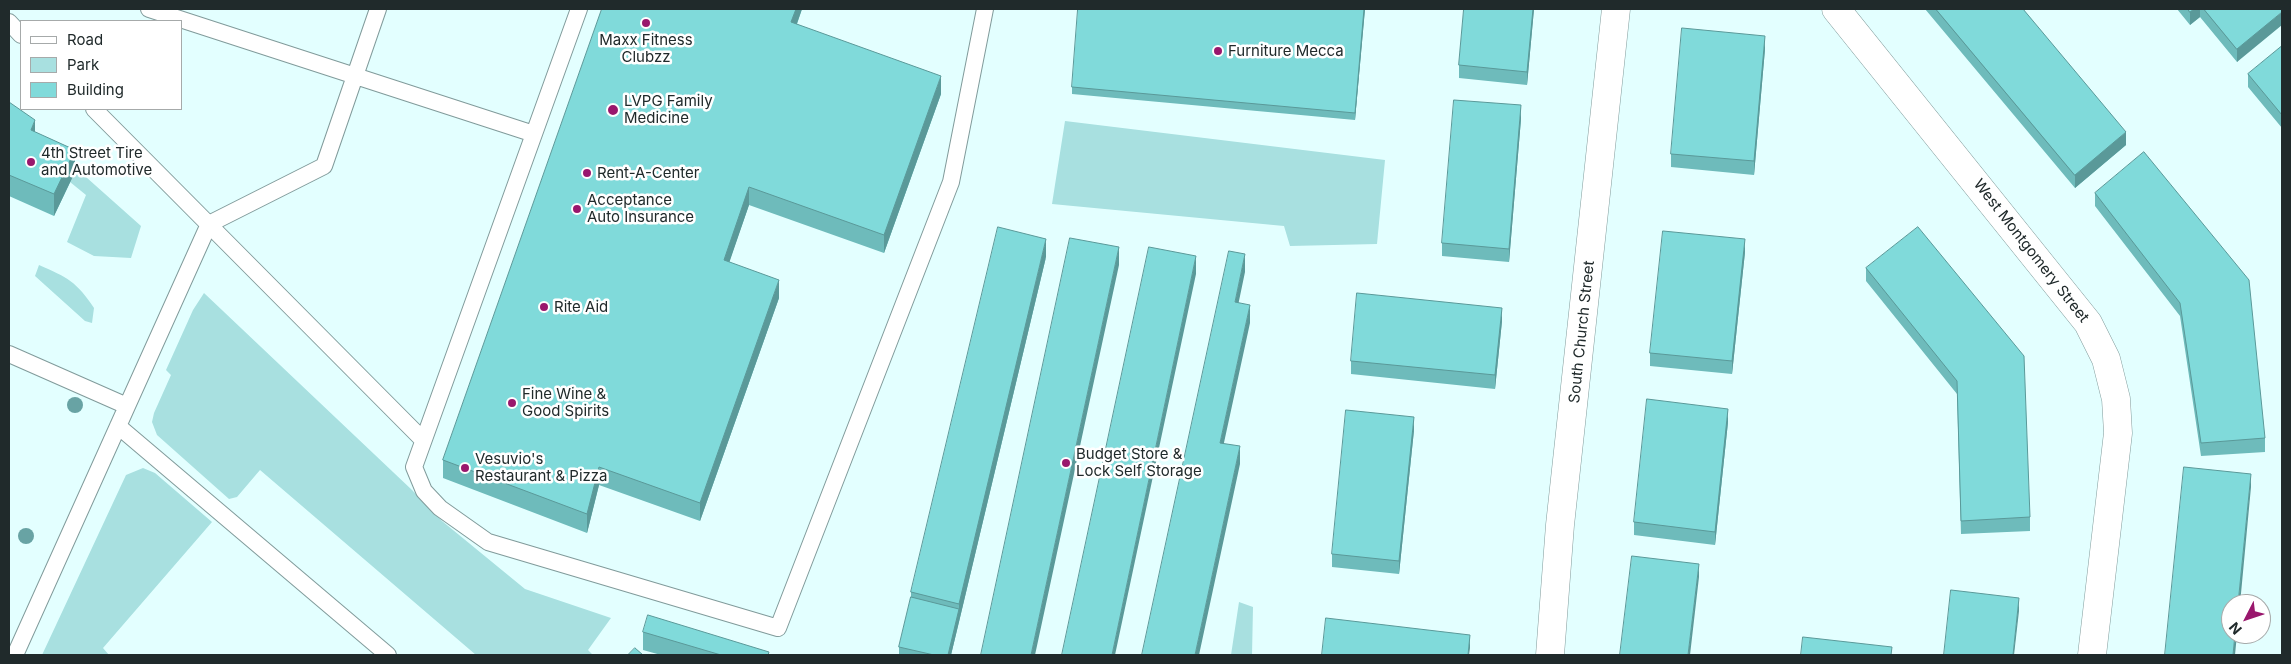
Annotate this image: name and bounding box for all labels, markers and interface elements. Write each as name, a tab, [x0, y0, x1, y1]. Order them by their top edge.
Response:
marker: Maxx Fitness Clubzz	[640, 17, 652, 29]
legend	[20, 20, 182, 110]
text: Road	[67, 30, 103, 49]
place label: Maxx Fitness Clubzz	[599, 31, 693, 66]
place label: Furniture Mecca	[1228, 42, 1344, 60]
marker: Furniture Mecca	[1212, 45, 1224, 57]
text: Park	[67, 55, 99, 74]
text: Building	[67, 80, 124, 99]
place label: LVPG Family Medicine	[624, 92, 713, 127]
marker: LVPG Family Medicine	[606, 103, 620, 117]
place label: 4th Street Tire and Automotive	[41, 144, 152, 179]
marker: 4th Street Tire and Automotive	[25, 156, 37, 168]
place label: Rent-A-Center	[597, 164, 700, 182]
marker: Rent-A-Center	[581, 167, 593, 179]
street label: West Montgomery Street	[1969, 176, 2093, 326]
place label: Acceptance Auto Insurance	[587, 191, 694, 226]
marker: Acceptance Auto Insurance	[571, 203, 583, 215]
street label: South Church Street	[1566, 260, 1598, 404]
place label: Rite Aid	[554, 298, 608, 316]
marker: Rite Aid	[538, 301, 550, 313]
place label: Fine Wine & Good Spirits	[522, 385, 609, 420]
marker: Fine Wine & Good Spirits	[506, 397, 518, 409]
place label: Budget Store & Lock Self Storage	[1076, 445, 1202, 480]
place label: Vesuvio's Restaurant & Pizza	[475, 450, 608, 485]
marker: Budget Store & Lock Self Storage	[1060, 457, 1072, 469]
marker: Vesuvio's Restaurant & Pizza	[459, 462, 471, 474]
north arrow	[2221, 594, 2271, 644]
text: N	[2225, 619, 2245, 638]

